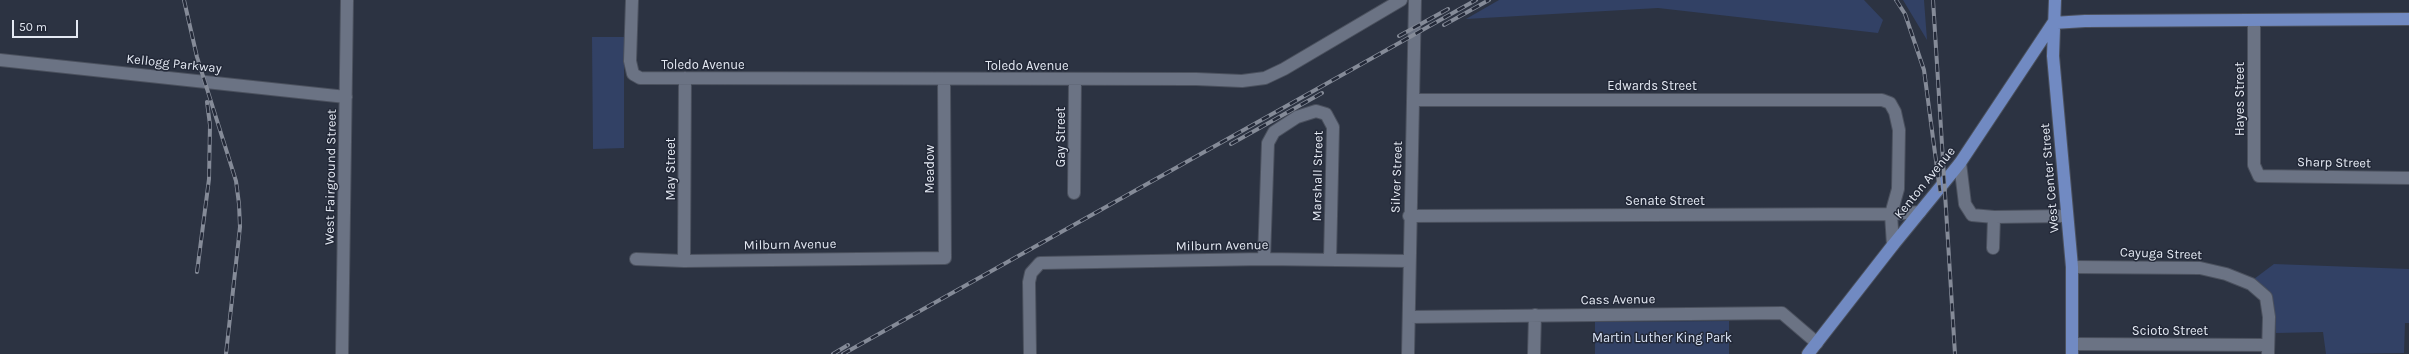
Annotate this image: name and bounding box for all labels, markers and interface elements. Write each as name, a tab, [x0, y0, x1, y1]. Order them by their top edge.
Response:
scale bar	[14, 12, 80, 38]
text: 50 m	[19, 20, 47, 34]
street label: Kellogg Parkway	[126, 51, 222, 77]
street label: Toledo Avenue	[661, 57, 745, 73]
street label: Toledo Avenue	[985, 58, 1069, 74]
street label: Hayes Street	[2232, 62, 2248, 136]
street label: Edwards Street	[1607, 78, 1697, 94]
street label: Gay Street	[1053, 107, 1069, 167]
street label: West Fairground Street	[322, 109, 340, 245]
street label: West Center Street	[2037, 122, 2063, 234]
street label: Marshall Street	[1309, 130, 1327, 222]
street label: May Street	[663, 138, 679, 200]
street label: Silver Street	[1388, 141, 1406, 213]
street label: Meadow	[922, 144, 938, 194]
street label: Kenton Avenue	[1891, 144, 1959, 222]
street label: Sharp Street	[2297, 155, 2371, 171]
street label: Senate Street	[1625, 193, 1705, 209]
street label: Milburn Avenue	[744, 236, 836, 254]
street label: Milburn Avenue	[1176, 237, 1268, 255]
street label: Cayuga Street	[2120, 245, 2202, 263]
street label: Cass Avenue	[1581, 292, 1655, 308]
street label: Scioto Street	[2132, 323, 2208, 339]
park label: Martin Luther King Park	[1592, 330, 1732, 346]

